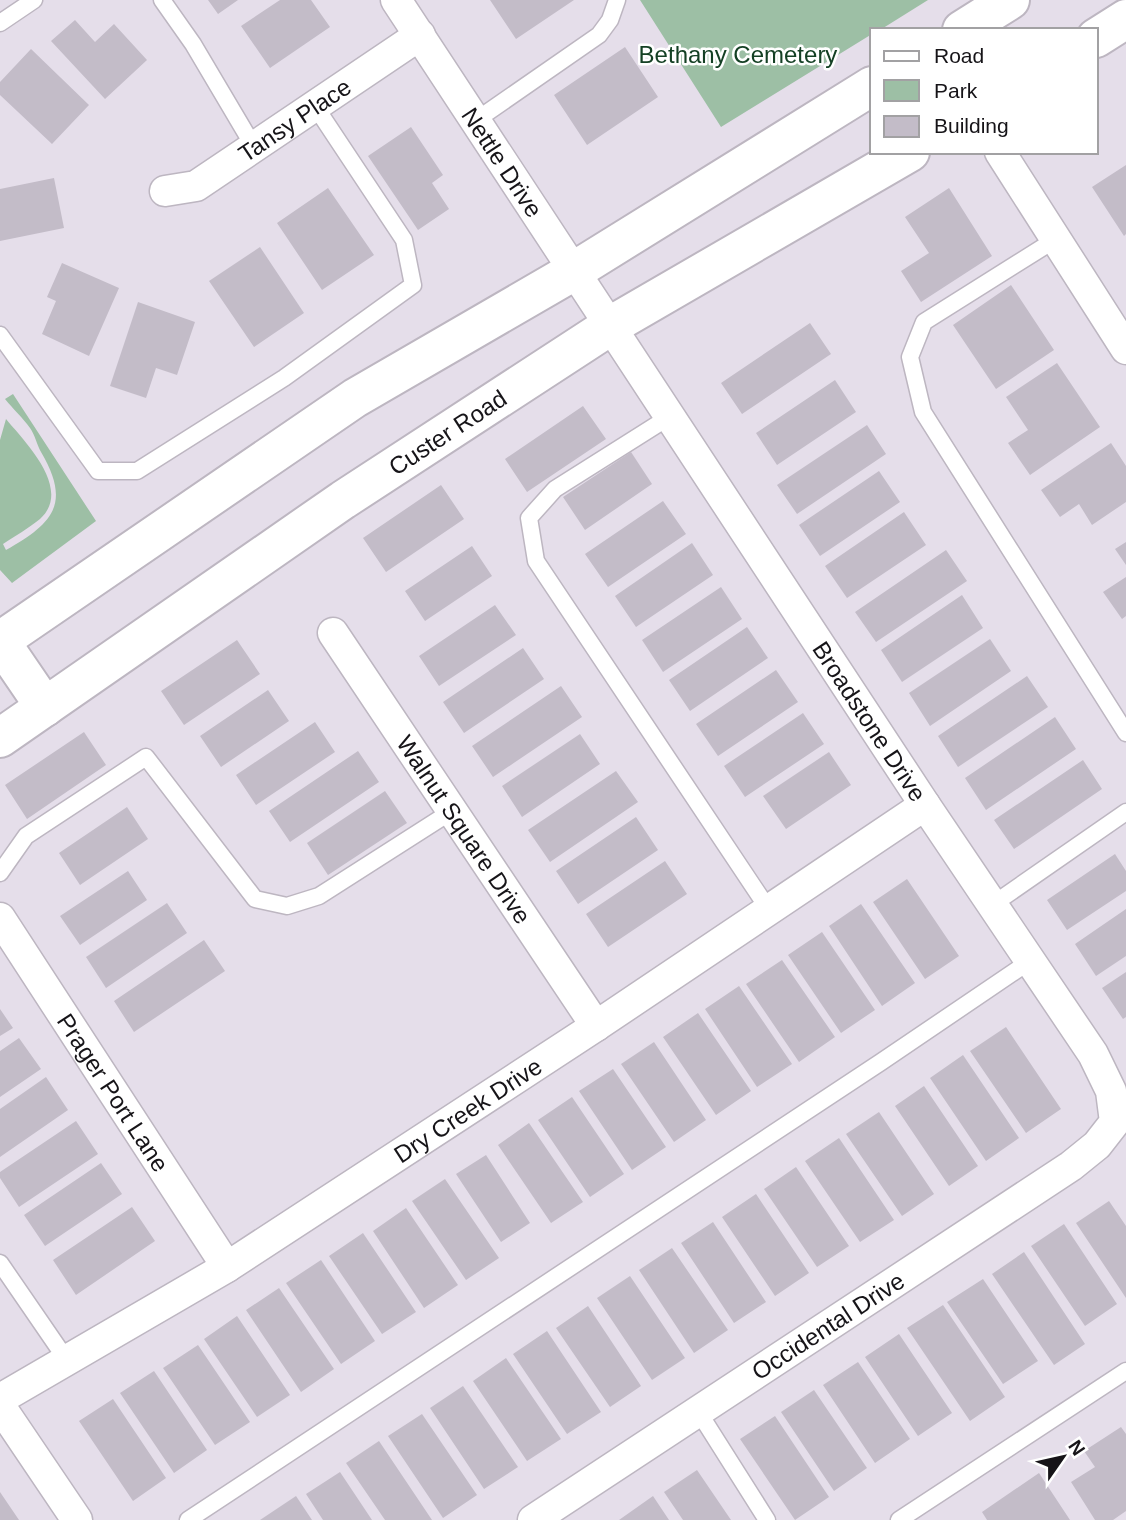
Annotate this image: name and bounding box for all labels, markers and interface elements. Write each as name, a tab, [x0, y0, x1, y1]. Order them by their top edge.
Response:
legend	[870, 28, 1098, 154]
park label: Bethany Cemetery	[639, 41, 837, 68]
text: Road	[934, 44, 984, 67]
street label: Tansy Place	[233, 72, 356, 167]
text: Park	[934, 79, 978, 102]
street label: Nettle Drive	[457, 102, 548, 222]
text: Building	[934, 114, 1009, 137]
street label: Custer Road	[383, 384, 511, 480]
street label: Broadstone Drive	[808, 636, 932, 806]
street label: Walnut Square Drive	[392, 730, 537, 928]
street label: Prager Port Lane	[52, 1008, 175, 1176]
street label: Dry Creek Drive	[389, 1052, 547, 1168]
street label: Occidental Drive	[747, 1267, 909, 1385]
north arrow	[1028, 1422, 1098, 1492]
text: N	[1064, 1436, 1089, 1459]

